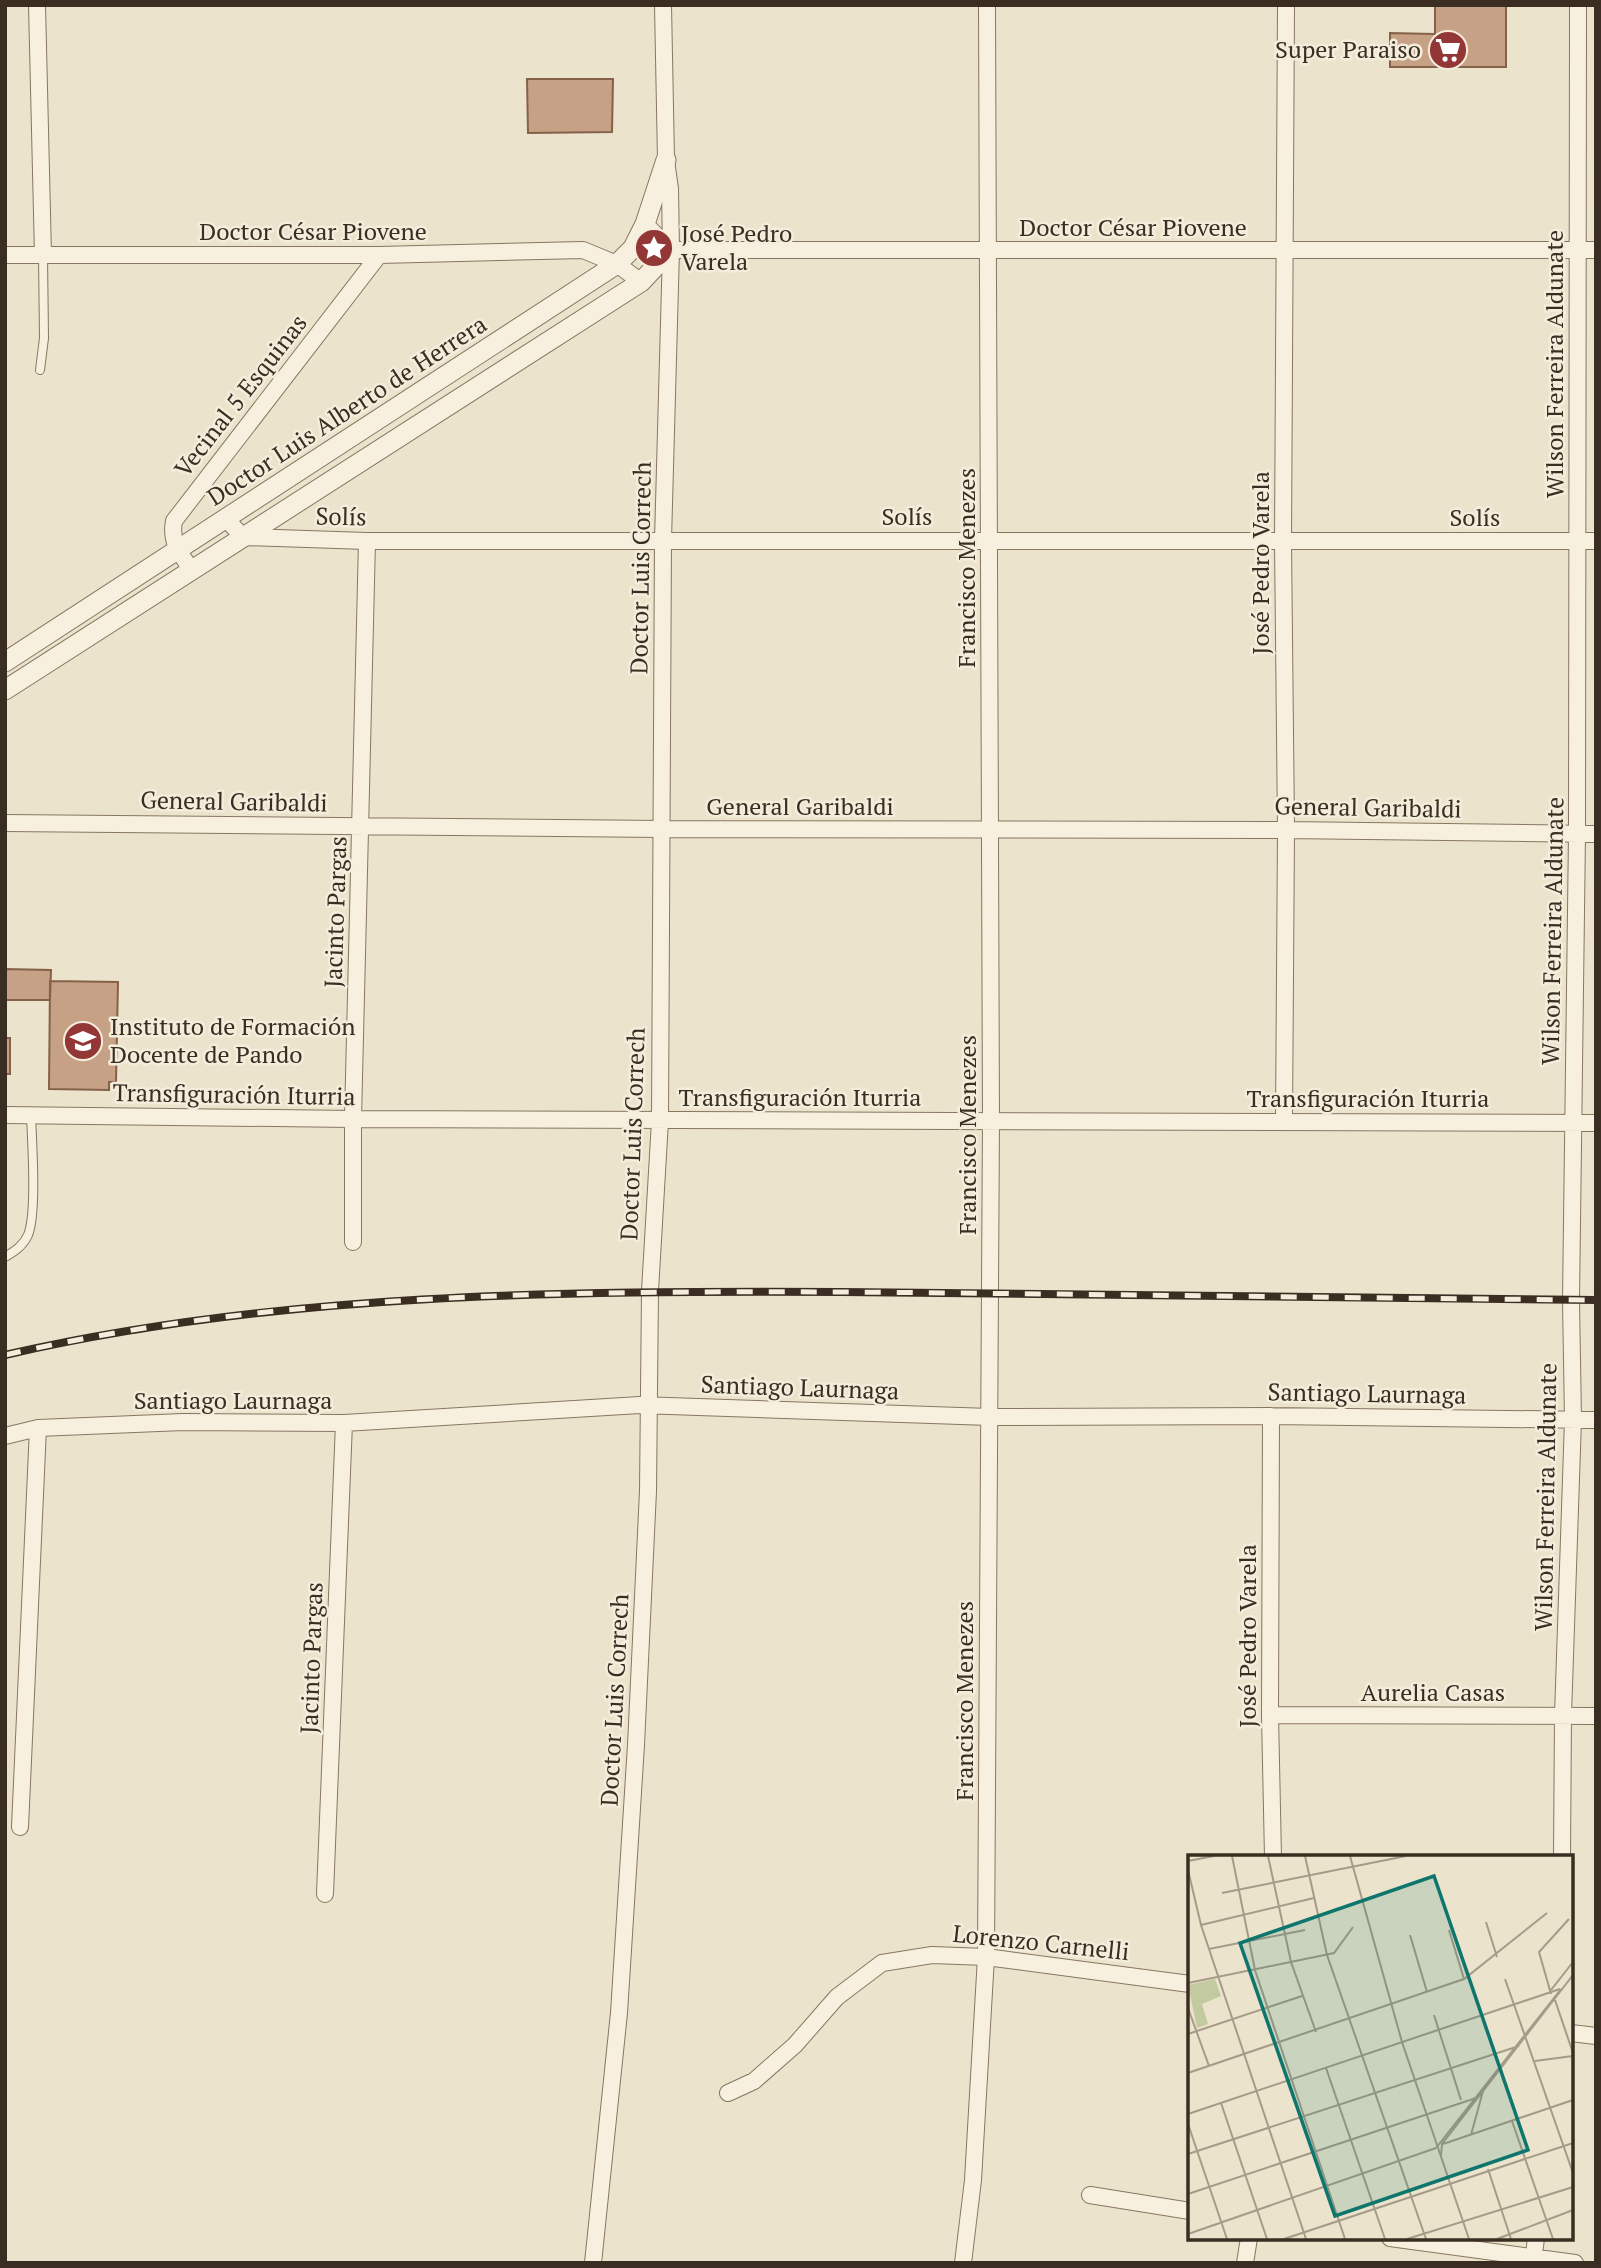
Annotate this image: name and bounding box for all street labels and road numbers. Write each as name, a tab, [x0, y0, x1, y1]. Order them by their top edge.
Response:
street label: Doctor César Piovene	[1019, 211, 1247, 243]
street label: Doctor César Piovene	[199, 215, 427, 247]
street label: Wilson Ferreira Aldunate	[1538, 230, 1570, 498]
street label: Vecinal 5 Esquinas	[167, 307, 314, 483]
street label: Doctor Luis Alberto de Herrera	[201, 308, 492, 513]
street label: Doctor Luis Correch	[622, 461, 658, 675]
street label: Francisco Menezes	[950, 468, 982, 668]
street label: José Pedro Varela	[1244, 471, 1276, 655]
street label: Solís	[315, 500, 367, 532]
street label: Solís	[882, 500, 932, 532]
street label: Solís	[1450, 501, 1500, 533]
street label: General Garibaldi	[140, 783, 328, 819]
street label: General Garibaldi	[1274, 789, 1462, 825]
street label: General Garibaldi	[706, 790, 894, 822]
street label: Wilson Ferreira Aldunate	[1534, 797, 1570, 1065]
street label: Jacinto Pargas	[316, 836, 354, 988]
street label: Doctor Luis Correch	[612, 1027, 652, 1241]
street label: Francisco Menezes	[951, 1035, 983, 1235]
street label: Transfiguración Iturria	[112, 1076, 356, 1112]
street label: Transfiguración Iturria	[679, 1081, 921, 1113]
street label: Transfiguración Iturria	[1247, 1082, 1489, 1114]
street label: Wilson Ferreira Aldunate	[1527, 1363, 1563, 1631]
street label: Santiago Laurnaga	[700, 1368, 900, 1406]
street label: Santiago Laurnaga	[1267, 1375, 1467, 1411]
street label: Santiago Laurnaga	[134, 1384, 332, 1416]
street label: José Pedro Varela	[1231, 1544, 1263, 1728]
street label: Jacinto Pargas	[292, 1582, 330, 1734]
street label: Doctor Luis Correch	[592, 1593, 636, 1807]
street label: Francisco Menezes	[948, 1601, 980, 1801]
street label: Aurelia Casas	[1361, 1676, 1505, 1708]
street label: Lorenzo Carnelli	[951, 1917, 1131, 1967]

